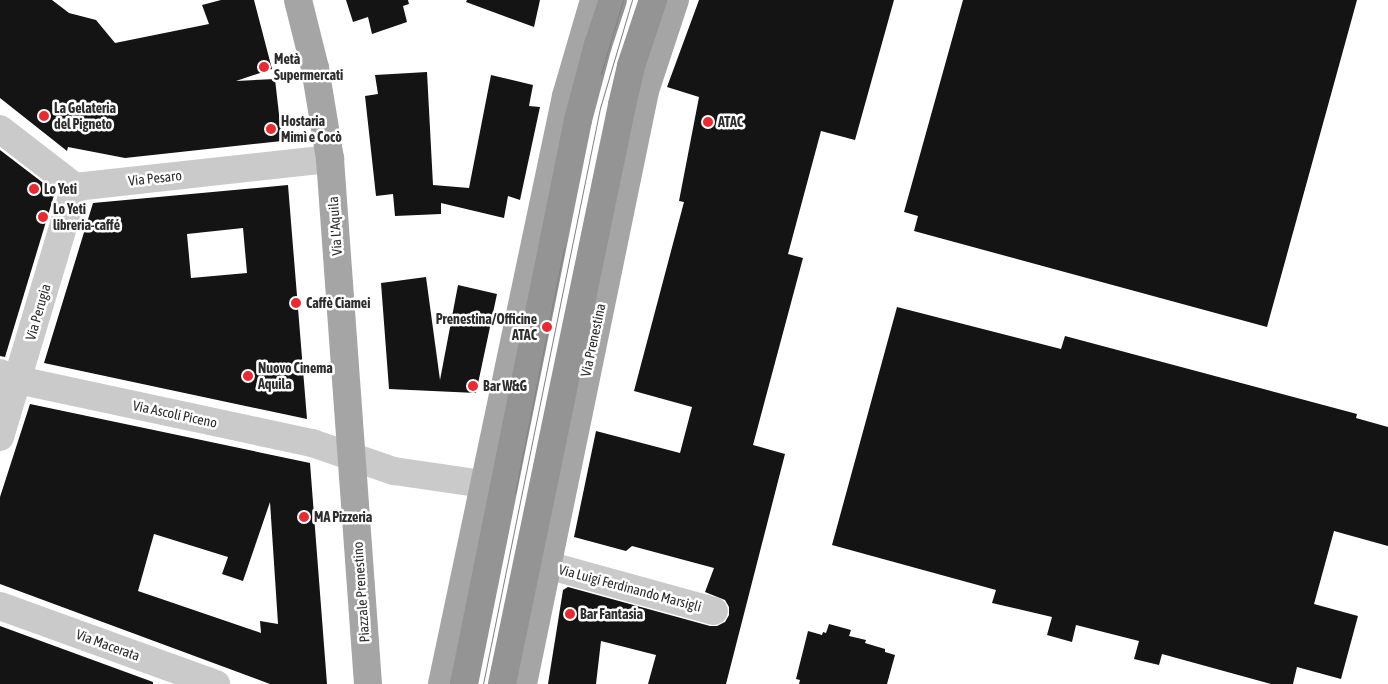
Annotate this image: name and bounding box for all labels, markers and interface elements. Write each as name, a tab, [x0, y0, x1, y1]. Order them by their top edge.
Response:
place label: Metà Supermercati	[274, 51, 343, 84]
marker: Metà Supermercati	[258, 61, 270, 73]
place label: La Gelateria del Pigneto	[54, 100, 116, 132]
marker: La Gelateria del Pigneto	[38, 110, 50, 122]
place label: Hostaria Mimì e Cocò	[281, 113, 342, 146]
place label: ATAC	[718, 114, 743, 130]
marker: ATAC	[702, 116, 714, 128]
marker: Hostaria Mimì e Cocò	[265, 123, 277, 135]
street label: Via Pesaro	[127, 167, 183, 189]
place label: Lo Yeti	[44, 181, 77, 197]
marker: Lo Yeti	[28, 183, 40, 195]
street label: Via L'Aquila	[325, 196, 345, 256]
place label: Lo Yeti libreria-caffé	[53, 201, 120, 233]
marker: Lo Yeti libreria-caffé	[37, 211, 49, 223]
street label: Via Perugia	[22, 282, 54, 342]
place label: Caffè Ciamei	[306, 295, 370, 311]
marker: Caffè Ciamei	[290, 297, 302, 309]
street label: Via Prenestina	[577, 302, 609, 378]
place label: Prenestina/Officine ATAC	[436, 311, 537, 344]
marker: Prenestina/Officine ATAC	[541, 321, 553, 333]
place label: Nuovo Cinema Aquila	[258, 360, 333, 392]
marker: Nuovo Cinema Aquila	[242, 370, 254, 382]
place label: Bar W&G	[483, 378, 527, 394]
marker: Bar W&G	[467, 380, 479, 392]
street label: Via Ascoli Piceno	[131, 397, 219, 431]
place label: MA Pizzeria	[314, 509, 372, 525]
marker: MA Pizzeria	[298, 511, 310, 523]
street label: Piazzale Prenestino	[349, 541, 373, 643]
street label: Via Luigi Ferdinando Marsigli	[557, 561, 703, 615]
place label: Bar Fantasia	[580, 606, 643, 622]
marker: Bar Fantasia	[564, 608, 576, 620]
street label: Via Macerata	[74, 626, 142, 664]

